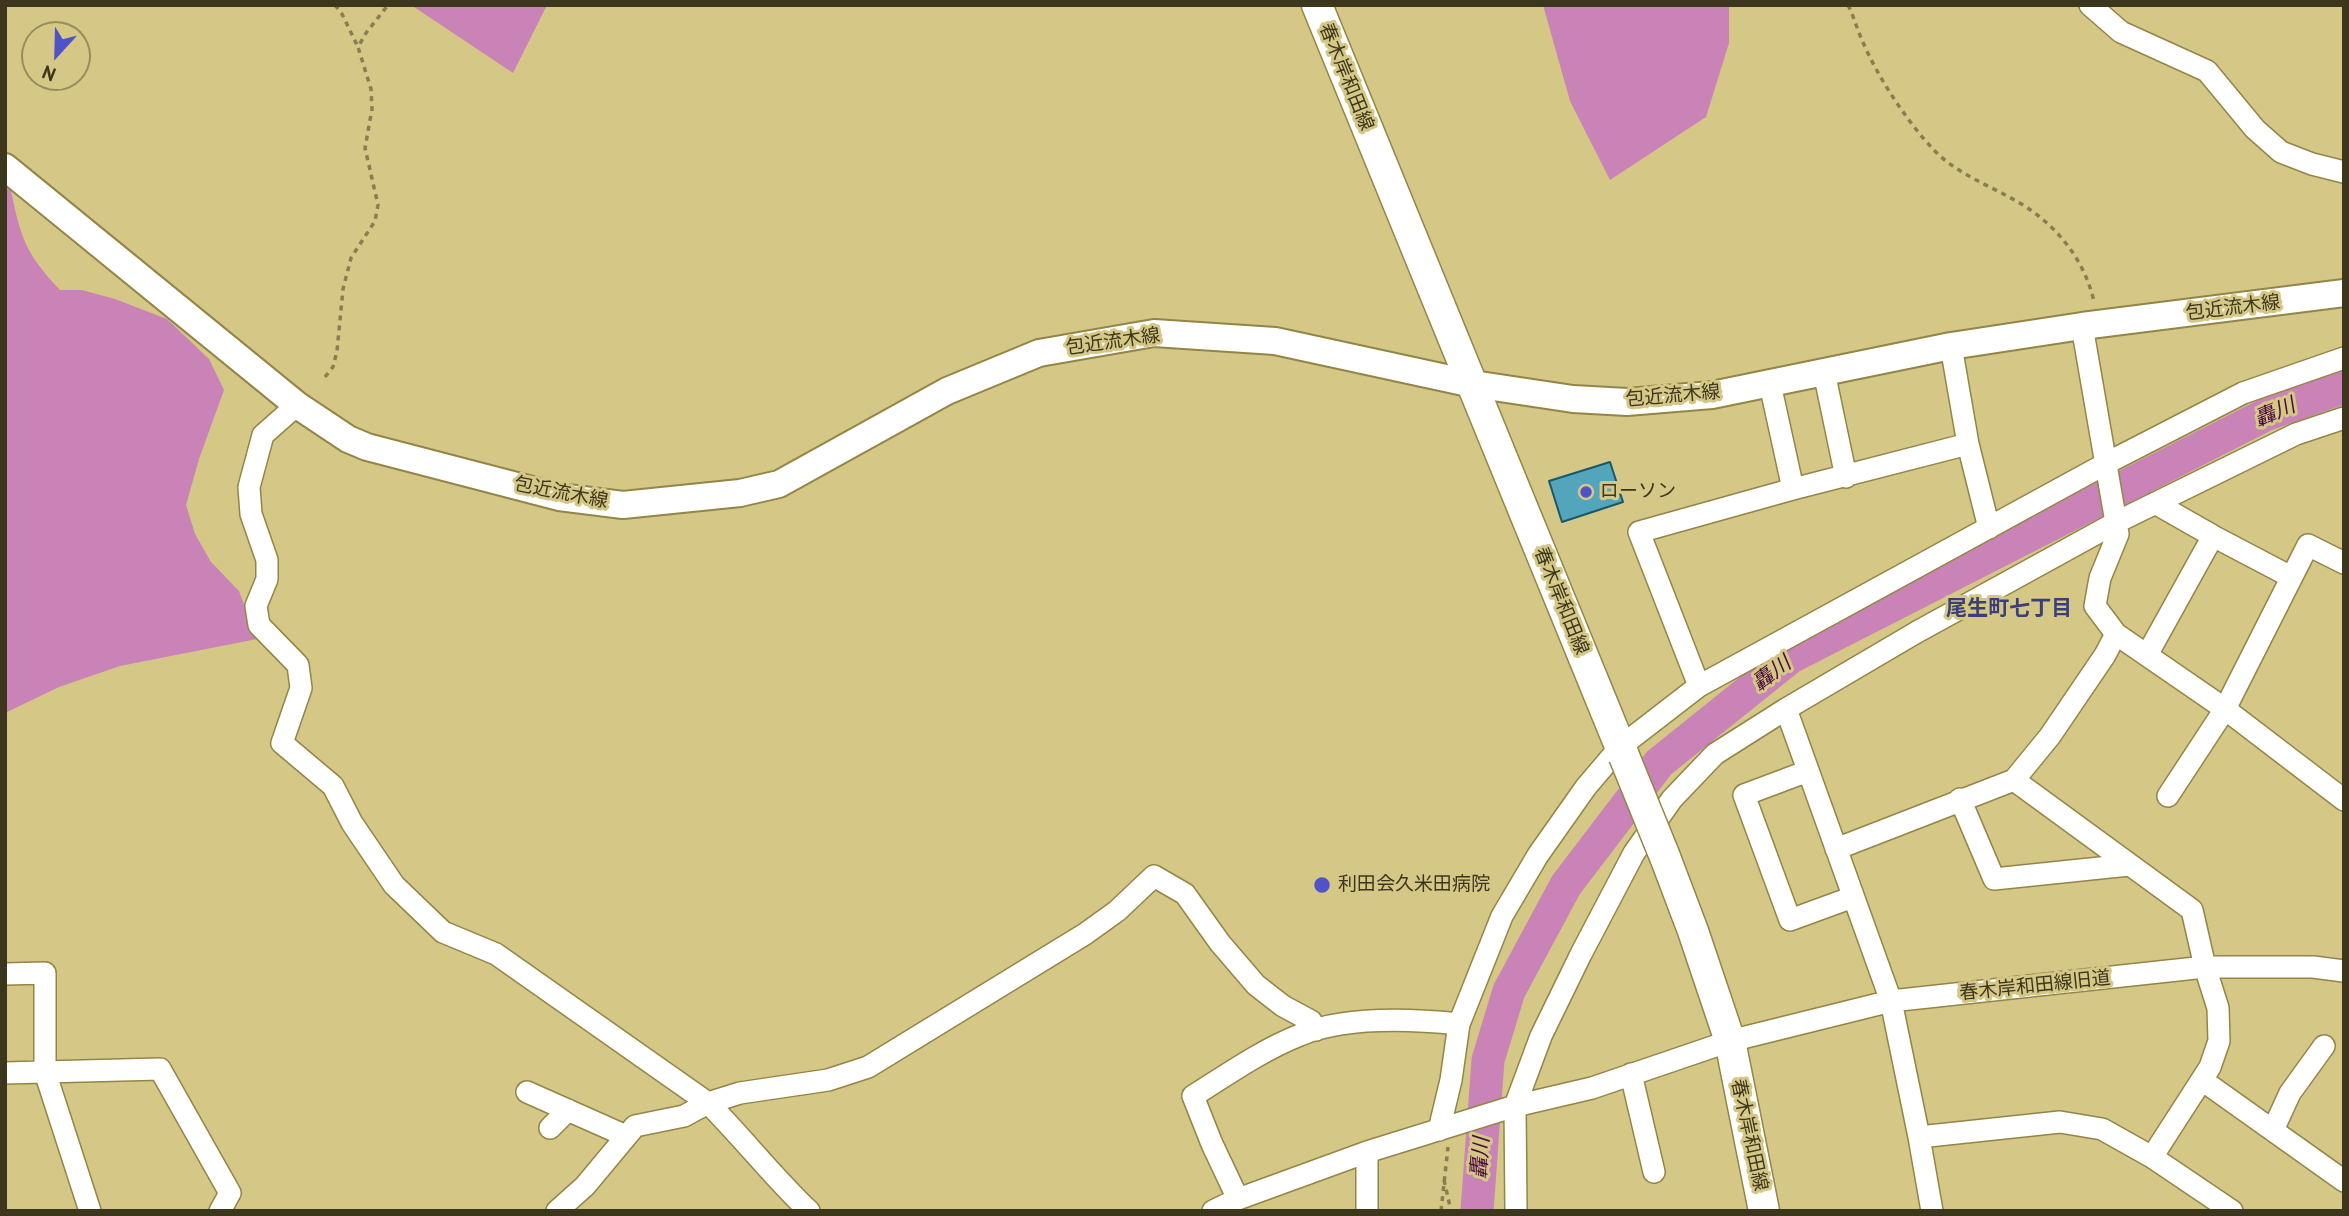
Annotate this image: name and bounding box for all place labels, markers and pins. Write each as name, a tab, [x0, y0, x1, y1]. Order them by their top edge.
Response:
place label: ローソン	[1600, 481, 1676, 503]
marker: ローソン	[1578, 484, 1594, 500]
place label: 利田会久米田病院	[1338, 874, 1490, 896]
marker: 利田会久米田病院	[1312, 875, 1332, 895]

